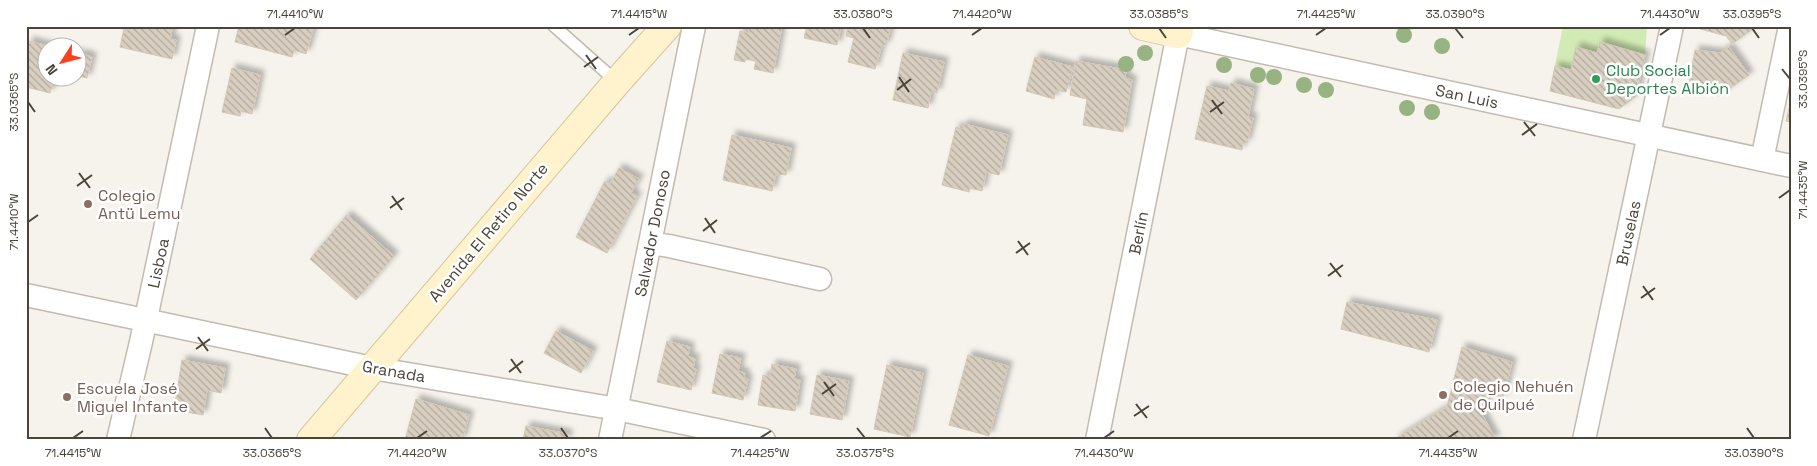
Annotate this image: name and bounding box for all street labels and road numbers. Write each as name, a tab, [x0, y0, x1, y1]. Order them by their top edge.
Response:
street label: San Luis	[1434, 80, 1500, 113]
street label: Avenida El Retiro Norte	[424, 158, 553, 306]
street label: Salvador Donoso	[630, 168, 675, 298]
street label: Bruselas	[1611, 199, 1646, 267]
street label: Berlín	[1124, 210, 1153, 257]
street label: Lisboa	[143, 236, 174, 290]
street label: Granada	[361, 356, 427, 387]

